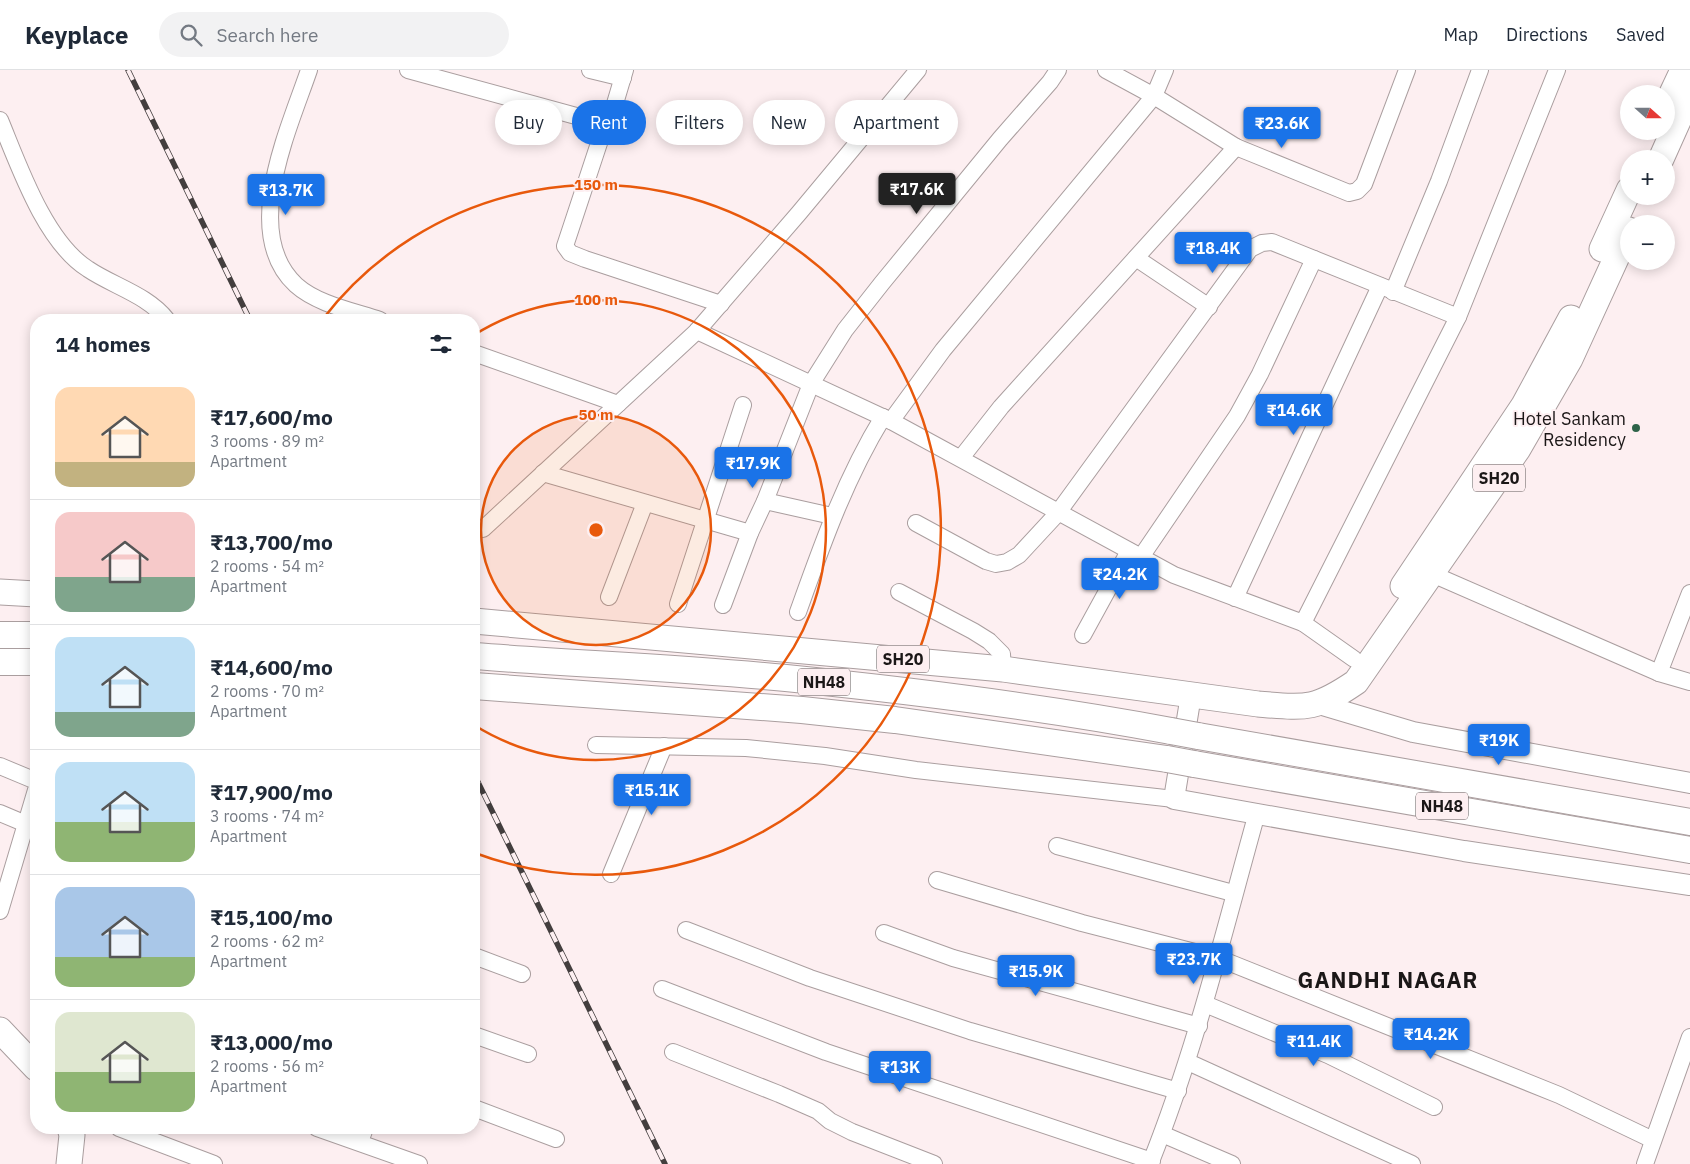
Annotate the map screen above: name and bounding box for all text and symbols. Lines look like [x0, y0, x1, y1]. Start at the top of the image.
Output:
search box [159, 12, 509, 57]
text: Keyplace [25, 19, 129, 51]
icon: search [177, 21, 205, 49]
text: Search here [217, 23, 318, 47]
text: Map [1443, 23, 1478, 46]
text: Directions [1506, 23, 1588, 46]
text: Saved [1616, 23, 1665, 46]
north arrow [1620, 85, 1675, 140]
map controls [1620, 85, 1675, 270]
chip: Buy [495, 100, 562, 145]
chip: Rent [572, 100, 646, 145]
chip: Filters [656, 100, 743, 145]
chip: New [753, 100, 825, 145]
chip: Apartment [835, 100, 958, 145]
pin: ₹23.6K [1241, 106, 1323, 149]
text: ₹23.6K [1255, 113, 1309, 133]
button: + [1620, 150, 1675, 205]
pin: ₹17.6K [876, 172, 958, 215]
pin: ₹13.7K [245, 174, 327, 216]
text: 150 m [574, 175, 618, 194]
text: ₹17.6K [890, 179, 944, 199]
text: ₹13.7K [259, 180, 313, 200]
button: − [1620, 215, 1675, 270]
pin: ₹18.4K [1172, 232, 1254, 274]
text: ₹18.4K [1186, 238, 1240, 258]
text: 100 m [574, 290, 618, 309]
text: 14 homes [55, 330, 151, 358]
icon: filters [427, 330, 455, 358]
pin: ₹14.6K [1253, 394, 1335, 436]
text: ₹14.6K [1267, 400, 1321, 420]
text: ₹17,600/mo [210, 403, 333, 431]
text: 50 m [579, 405, 613, 424]
icon: home [95, 407, 155, 467]
place label: Hotel Sankam Residency [1513, 407, 1626, 451]
marker: Hotel Sankam Residency [1630, 422, 1642, 434]
text: 3 rooms · 89 m² [210, 431, 324, 451]
pin: ₹17.9K [712, 446, 794, 489]
text: Apartment [210, 451, 287, 471]
text: ₹17.9K [726, 453, 780, 473]
road number: SH20 [1473, 464, 1525, 492]
centre of rings [587, 521, 605, 539]
text: ₹13,700/mo [210, 528, 333, 556]
icon: home [95, 532, 155, 592]
text: 2 rooms · 54 m² [210, 556, 324, 576]
pin: ₹24.2K [1079, 558, 1161, 600]
text: ₹24.2K [1093, 564, 1147, 584]
text: Apartment [210, 576, 287, 596]
road number: SH20 [877, 646, 929, 672]
text: ₹14,600/mo [210, 653, 333, 681]
icon: home [95, 657, 155, 717]
road number: NH48 [798, 668, 850, 696]
text: 2 rooms · 70 m² [210, 681, 324, 701]
text: Apartment [210, 701, 287, 721]
pin: ₹19K [1469, 724, 1529, 766]
text: ₹19K [1479, 730, 1519, 750]
pin: ₹15.1K [611, 774, 693, 816]
text: ₹17,900/mo [210, 778, 333, 806]
text: ₹15.1K [625, 780, 679, 800]
icon: home [95, 782, 155, 842]
road number: NH48 [1416, 792, 1468, 819]
text: 3 rooms · 74 m² [210, 806, 324, 826]
text: Apartment [210, 826, 287, 846]
text: ₹15,100/mo [210, 903, 333, 931]
icon: home [95, 907, 155, 967]
text: 2 rooms · 62 m² [210, 931, 324, 951]
pin: ₹23.7K [1153, 942, 1235, 985]
text: ₹23.7K [1167, 949, 1221, 969]
text: Apartment [210, 951, 287, 971]
pin: ₹15.9K [995, 954, 1077, 997]
text: ₹15.9K [1009, 961, 1063, 981]
district label: GANDHI NAGAR [1298, 965, 1478, 994]
pin: ₹14.2K [1390, 1018, 1472, 1060]
pin: ₹11.4K [1273, 1024, 1355, 1067]
text: ₹14.2K [1404, 1024, 1458, 1044]
text: ₹13,000/mo [210, 1028, 333, 1056]
text: ₹11.4K [1287, 1031, 1341, 1051]
icon: home [95, 1032, 155, 1092]
pin: ₹13K [870, 1050, 930, 1093]
text: 2 rooms · 56 m² [210, 1056, 324, 1076]
text: ₹13K [880, 1057, 920, 1077]
text: Apartment [210, 1076, 287, 1096]

